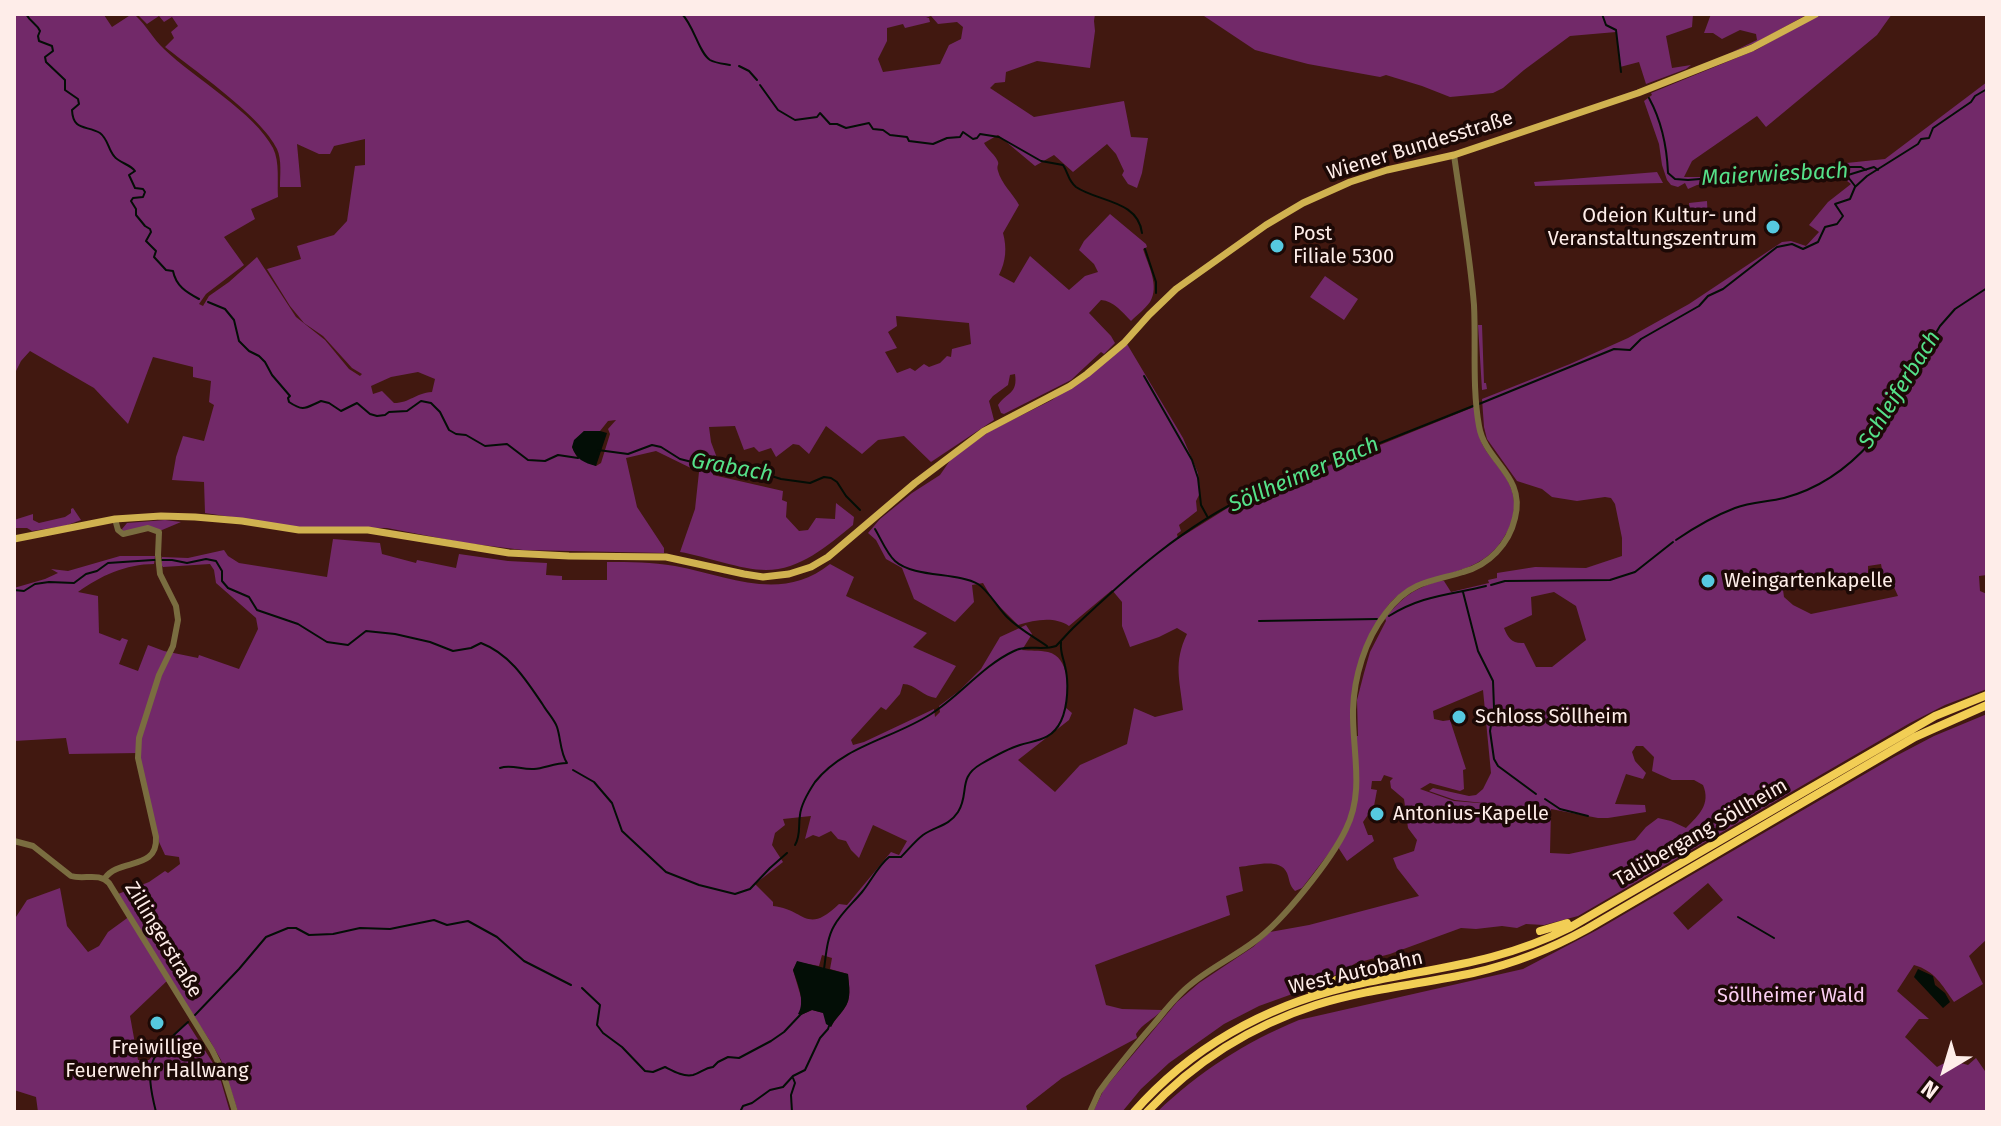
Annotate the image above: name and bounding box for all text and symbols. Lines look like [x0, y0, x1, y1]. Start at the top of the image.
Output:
street label: Wiener Bundesstraße [1324, 106, 1516, 186]
water label: Maierwiesbach [1701, 158, 1849, 192]
place label: Odeion Kultur- und Veranstaltungszentrum [1548, 204, 1757, 251]
marker: Odeion Kultur- und Veranstaltungszentrum [1764, 218, 1782, 236]
place label: Post Filiale 5300 [1293, 222, 1394, 269]
marker: Post Filiale 5300 [1268, 237, 1286, 255]
water label: Schleiferbach [1853, 326, 1947, 454]
water label: Söllheimer Bach [1225, 431, 1383, 519]
water label: Grabach [689, 448, 775, 488]
place label: Weingartenkapelle [1724, 569, 1893, 593]
marker: Weingartenkapelle [1699, 572, 1717, 590]
place label: Schloss Söllheim [1475, 705, 1628, 729]
marker: Schloss Söllheim [1450, 708, 1468, 726]
street label: Talübergang Söllheim [1610, 774, 1792, 892]
place label: Antonius-Kapelle [1393, 802, 1549, 826]
marker: Antonius-Kapelle [1368, 805, 1386, 823]
street label: Zillingerstraße [119, 878, 207, 1002]
street label: West Autobahn [1287, 946, 1425, 1000]
park label: Söllheimer Wald [1717, 984, 1865, 1008]
marker: Freiwillige Feuerwehr Hallwang [148, 1014, 166, 1032]
north arrow [1905, 1030, 1985, 1110]
place label: Freiwillige Feuerwehr Hallwang [65, 1036, 249, 1083]
text: N [1916, 1074, 1944, 1104]

